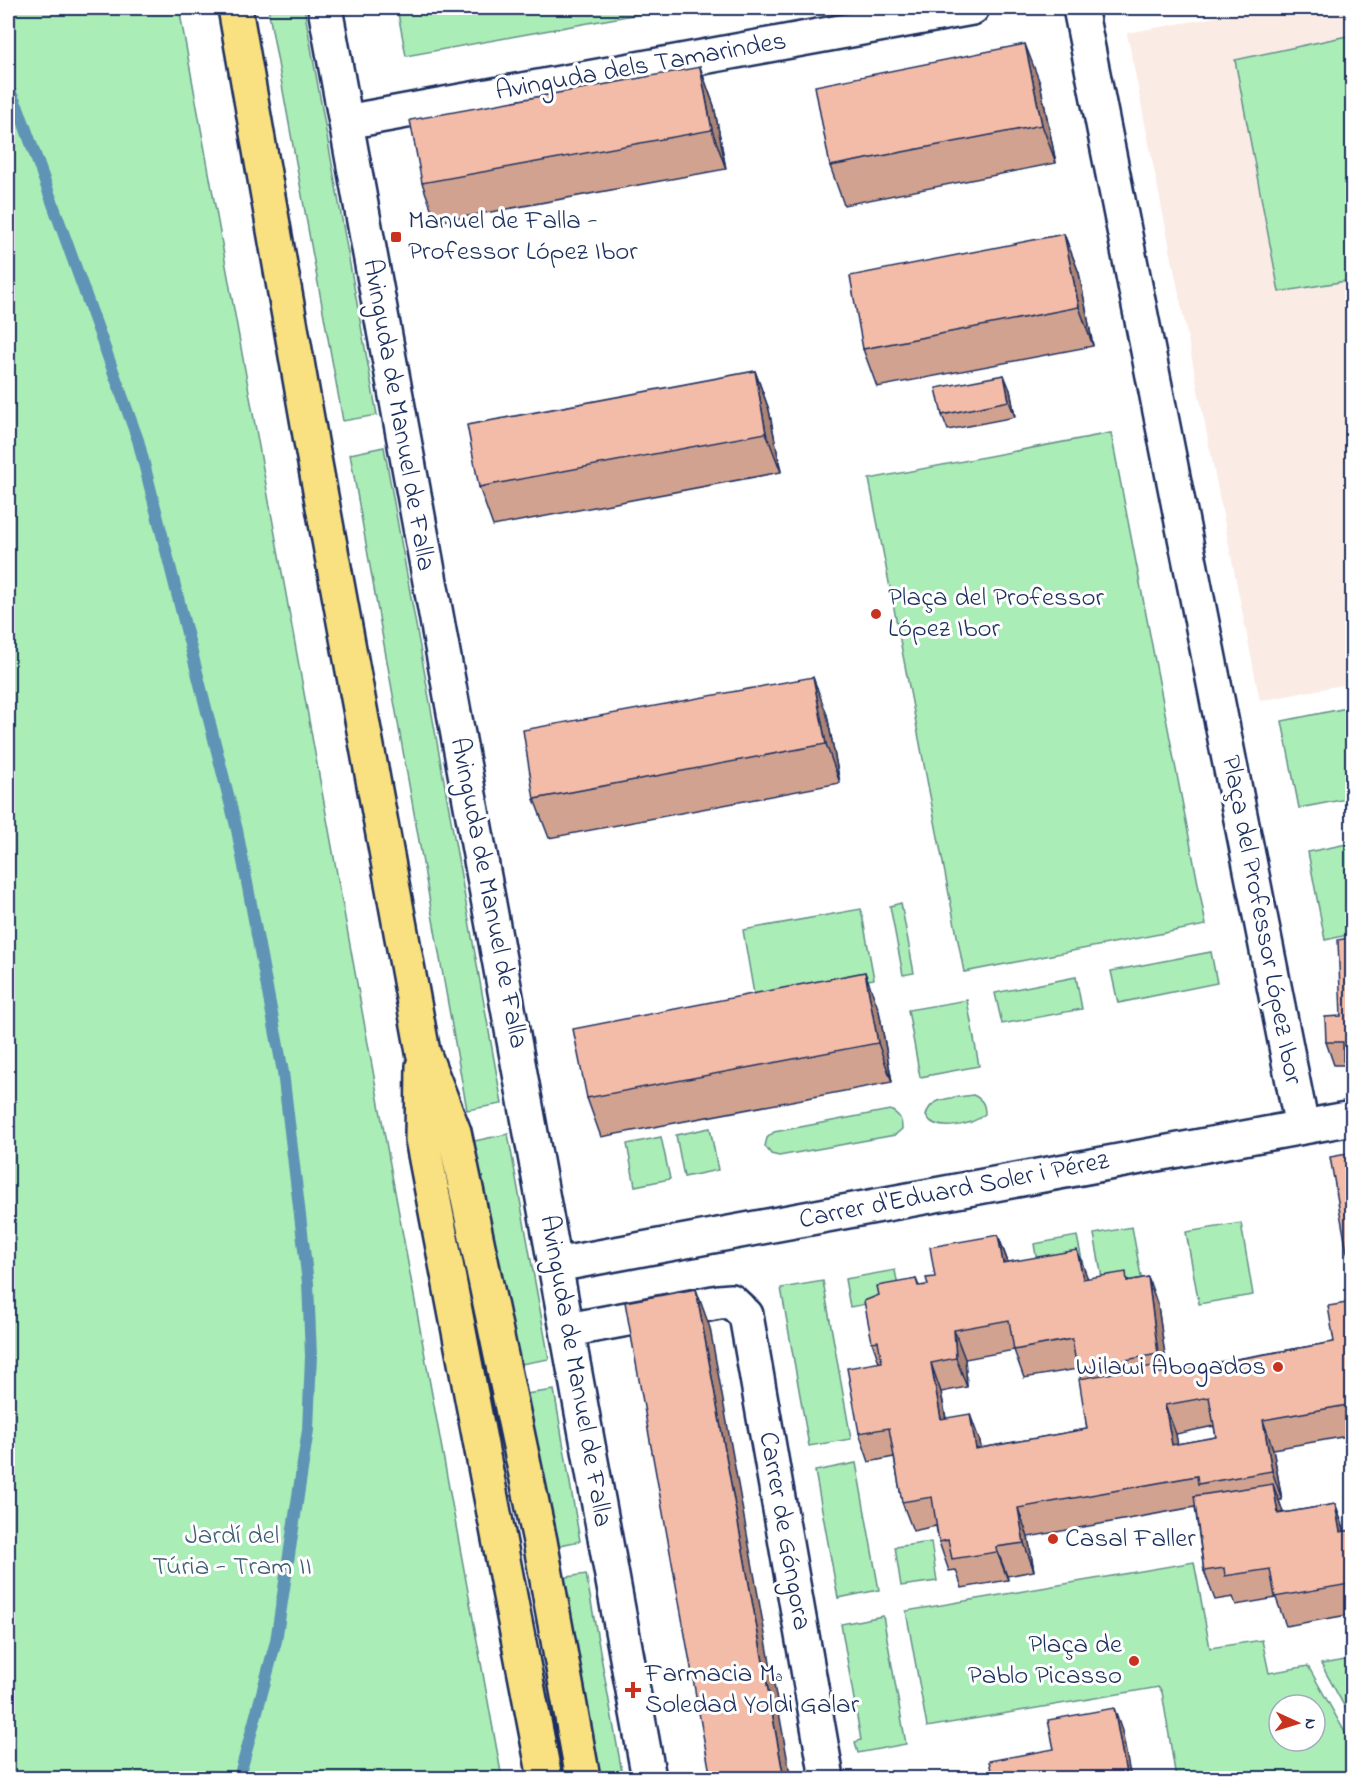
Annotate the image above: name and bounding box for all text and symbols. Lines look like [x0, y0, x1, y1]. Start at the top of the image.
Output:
street label: Avinguda dels Tamarindes [493, 22, 789, 112]
place label: Manuel de Falla - Professor López Ibor [408, 202, 638, 272]
marker: Manuel de Falla - Professor López Ibor [389, 230, 403, 244]
street label: Avinguda de Manuel de Falla [351, 256, 445, 574]
place label: Plaça del Professor López Ibor [888, 579, 1105, 649]
marker: Plaça del Professor López Ibor [869, 607, 883, 621]
street label: Avinguda de Manuel de Falla [439, 734, 537, 1052]
street label: Plaça del Professor López Ibor [1210, 752, 1312, 1089]
street label: Carrer d'Eduard Soler i Pérez [796, 1142, 1113, 1240]
street label: Avinguda de Manuel de Falla [528, 1212, 622, 1530]
place label: Wilawi Abogados [1076, 1348, 1266, 1387]
marker: Wilawi Abogados [1271, 1360, 1285, 1374]
street label: Carrer de Góngora [747, 1429, 821, 1633]
park label: Jardí del Túria - Tram II [152, 1517, 312, 1587]
place label: Casal Faller [1065, 1520, 1196, 1559]
marker: Casal Faller [1046, 1532, 1060, 1546]
place label: Plaça de Pablo Picasso [968, 1626, 1123, 1696]
marker: Plaça de Pablo Picasso [1127, 1654, 1141, 1668]
place label: Farmacia Mª Soledad Yoldi Galar [644, 1655, 860, 1725]
marker: Farmacia Mª Soledad Yoldi Galar [626, 1683, 640, 1697]
north arrow [1267, 1693, 1327, 1753]
text: N [1298, 1718, 1322, 1730]

